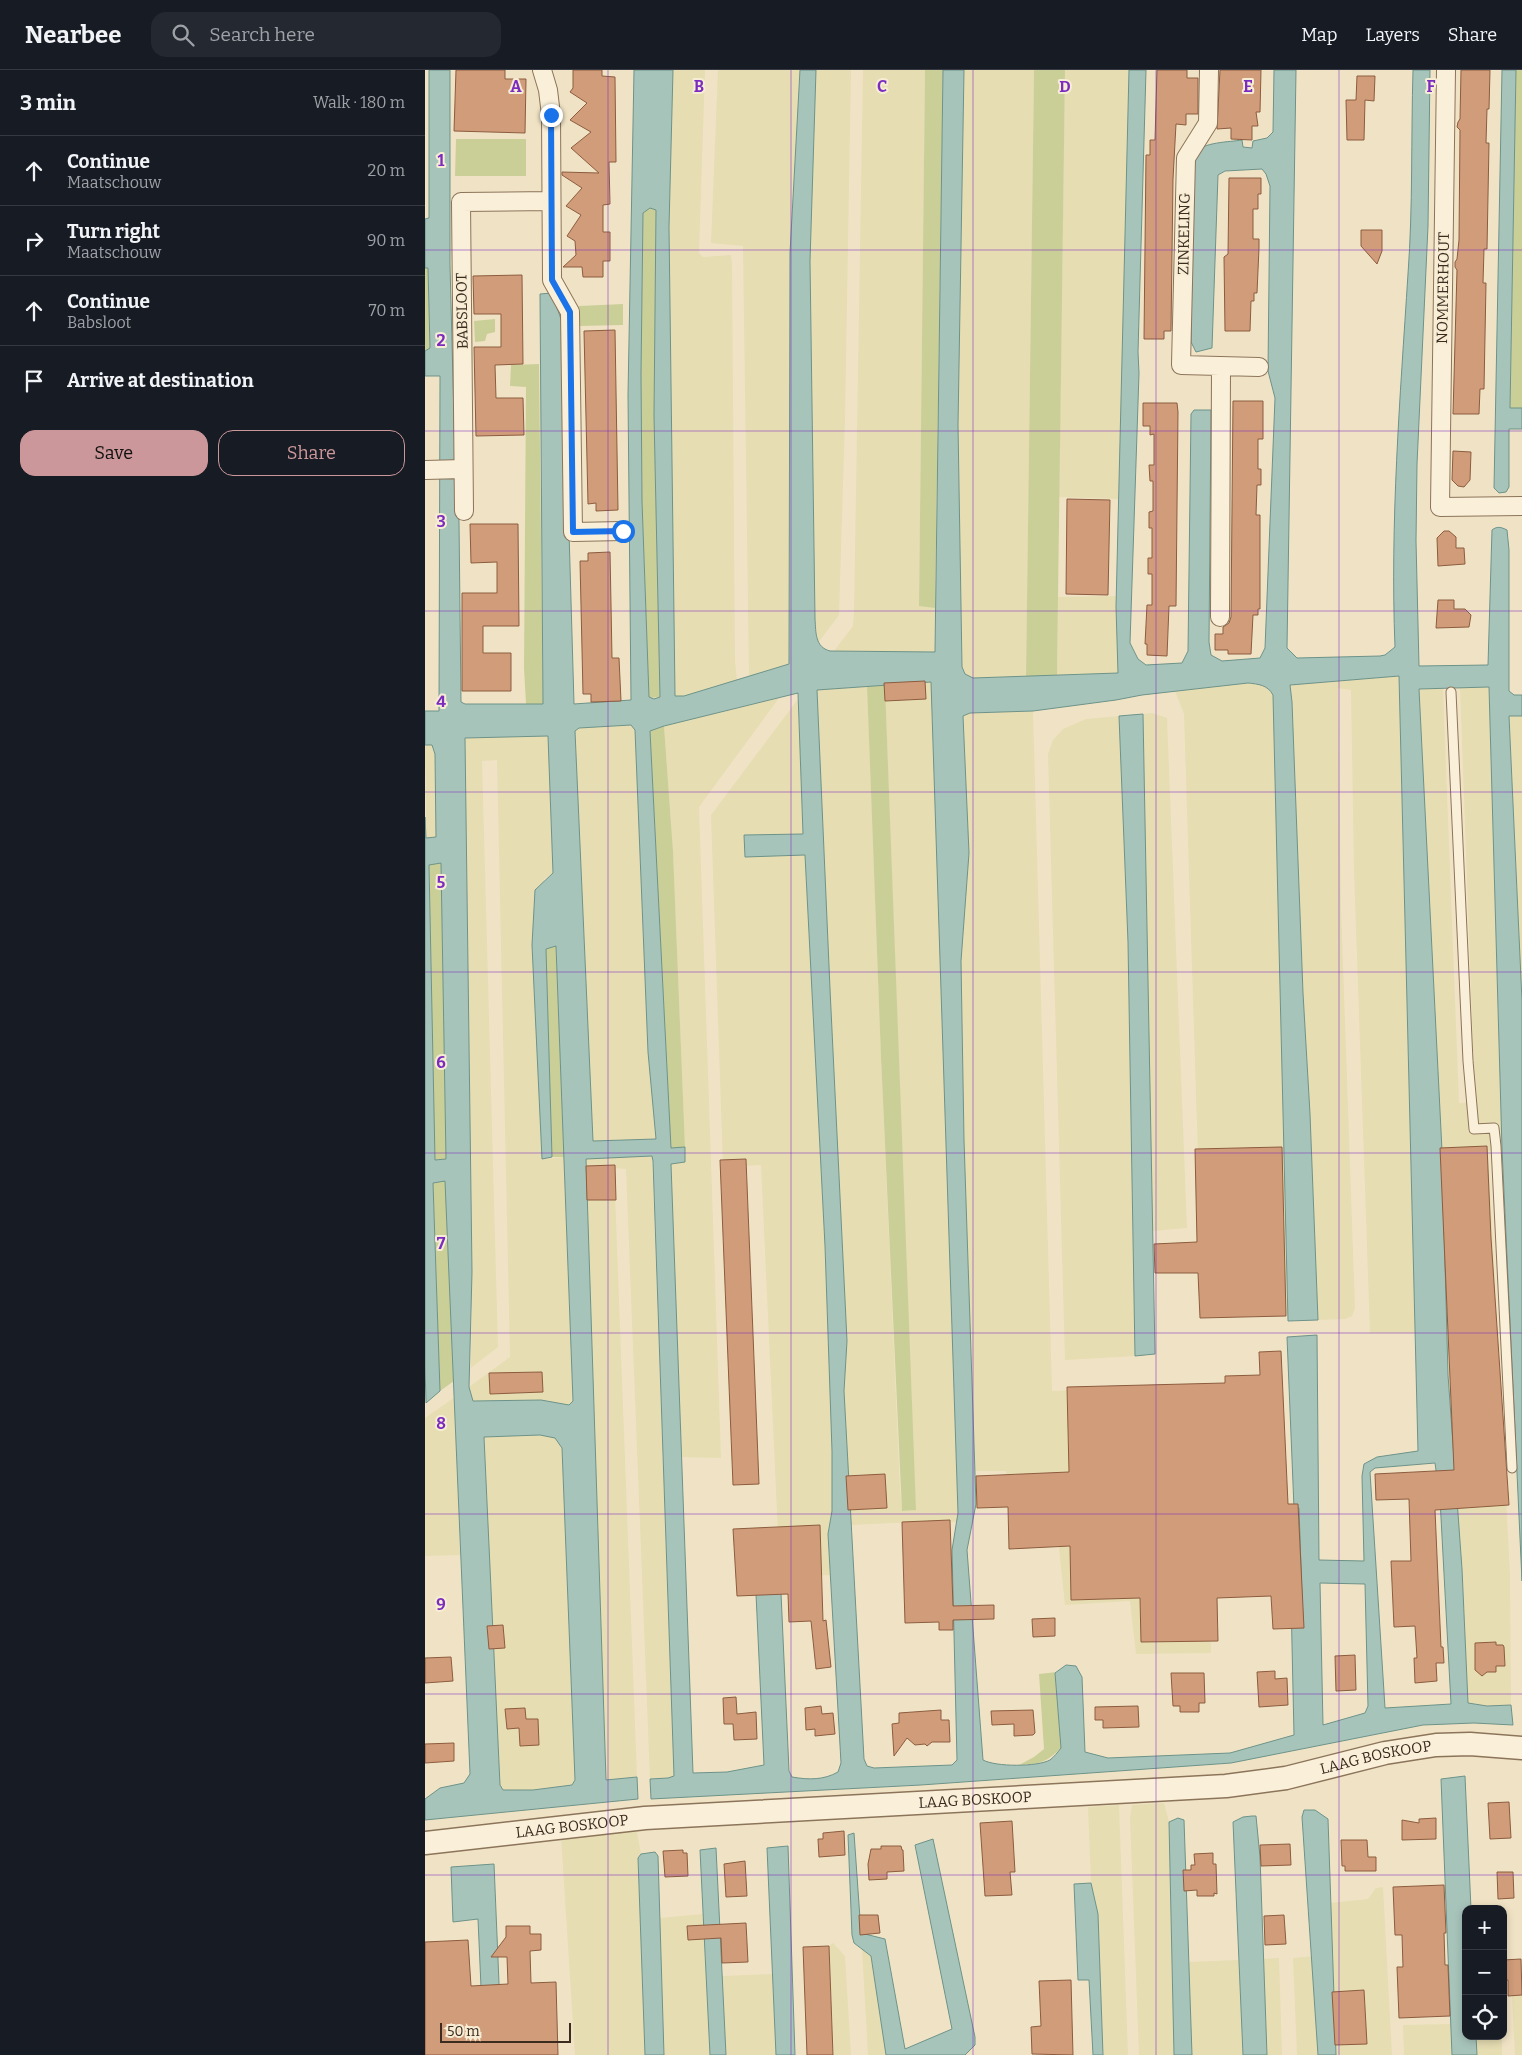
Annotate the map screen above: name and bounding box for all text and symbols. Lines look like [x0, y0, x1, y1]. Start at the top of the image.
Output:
search box [151, 12, 501, 57]
text: Nearbee [25, 21, 121, 49]
icon: search [169, 21, 197, 49]
text: Search here [209, 23, 315, 46]
text: Map [1301, 24, 1337, 46]
text: Layers [1365, 24, 1420, 46]
text: Share [1448, 24, 1497, 46]
text: A [510, 77, 522, 96]
text: B [694, 77, 704, 96]
text: C [877, 77, 887, 96]
text: D [1059, 77, 1071, 96]
text: E [1243, 77, 1253, 96]
text: F [1427, 77, 1436, 96]
text: 3 min [20, 90, 76, 116]
text: Walk · 180 m [313, 93, 405, 112]
route end [540, 104, 563, 127]
text: Continue [67, 150, 150, 173]
text: 1 [438, 151, 445, 170]
icon: ahead [20, 157, 48, 185]
text: 20 m [368, 161, 405, 180]
text: Maatschouw [67, 173, 161, 192]
street label: ZINKELING [1174, 193, 1194, 275]
text: Turn right [67, 220, 160, 243]
icon: right [20, 227, 48, 255]
text: 90 m [367, 231, 405, 250]
street label: NOMMERHOUT [1433, 232, 1453, 344]
text: Maatschouw [67, 243, 161, 262]
street label: BABSLOOT [452, 273, 472, 349]
text: Continue [67, 290, 150, 313]
icon: ahead [20, 297, 48, 325]
text: 70 m [369, 301, 405, 320]
text: Babsloot [67, 313, 131, 332]
text: 2 [436, 331, 446, 350]
icon: arrive [20, 367, 48, 395]
text: Arrive at destination [67, 369, 254, 392]
button: Save [20, 430, 208, 476]
button: Share [218, 430, 405, 476]
text: 3 [436, 512, 446, 531]
route start [612, 520, 635, 543]
text: 4 [436, 692, 446, 711]
text: 5 [437, 873, 446, 892]
text: 6 [436, 1053, 446, 1072]
text: 7 [437, 1234, 446, 1253]
text: 8 [436, 1414, 446, 1433]
text: 9 [436, 1595, 446, 1614]
street label: LAAG BOSKOOP [1318, 1737, 1433, 1778]
street label: LAAG BOSKOOP [918, 1788, 1032, 1812]
street label: LAAG BOSKOOP [515, 1811, 629, 1842]
map controls [1462, 1905, 1507, 2040]
button: + [1462, 1905, 1507, 1950]
button: − [1462, 1950, 1507, 1995]
button: locate [1462, 1995, 1507, 2040]
scale bar [440, 2020, 571, 2043]
text: 50 m [447, 2023, 480, 2040]

